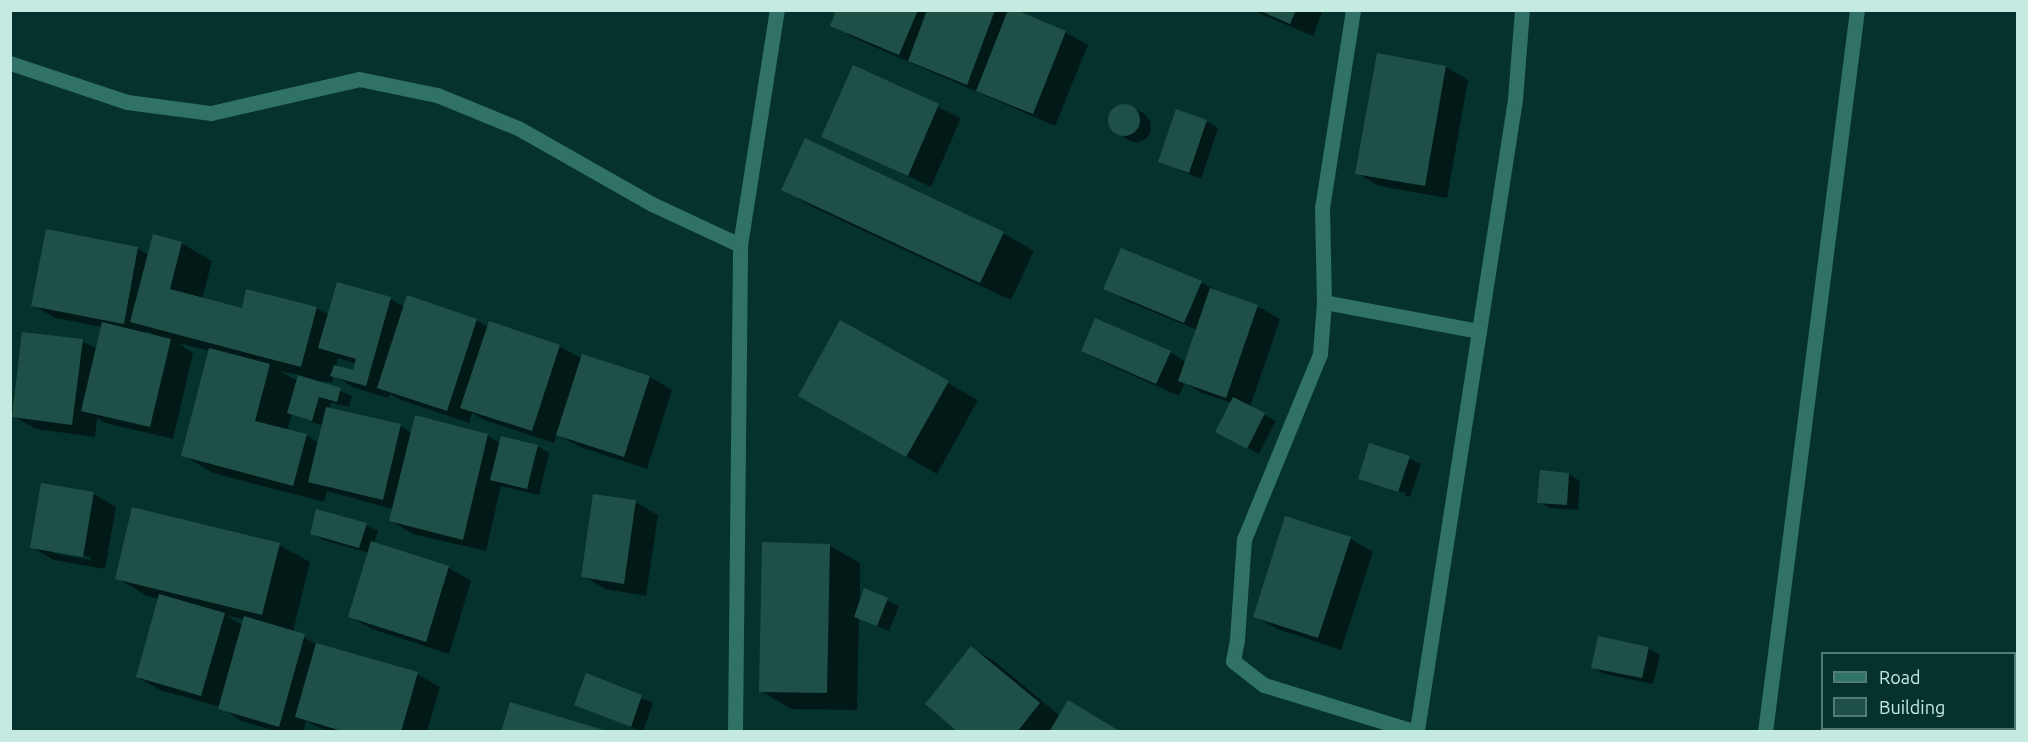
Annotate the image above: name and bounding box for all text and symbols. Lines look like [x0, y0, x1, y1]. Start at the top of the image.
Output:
legend [1821, 652, 2016, 730]
text: Road [1879, 667, 1921, 687]
text: Building [1879, 697, 1945, 717]

